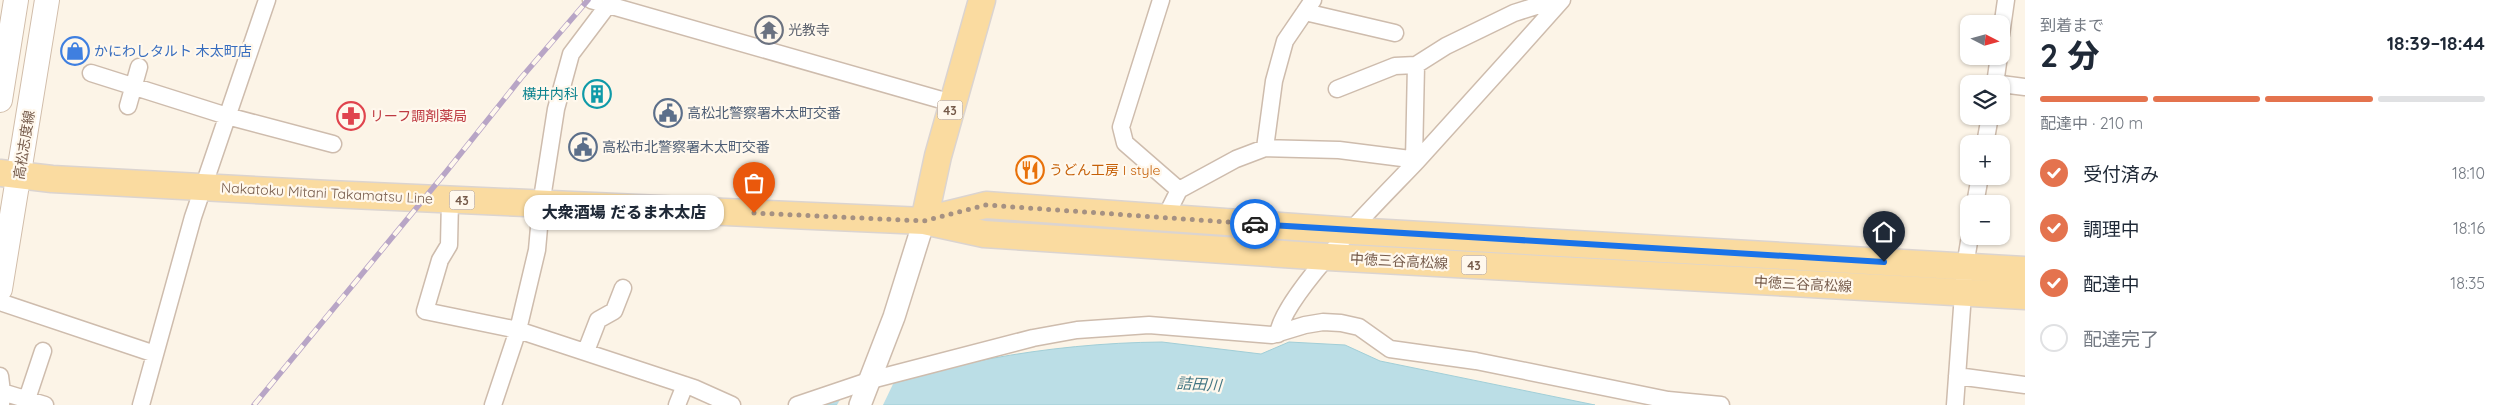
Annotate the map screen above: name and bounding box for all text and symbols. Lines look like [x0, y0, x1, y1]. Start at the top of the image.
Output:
temple icon: 光教寺 [754, 15, 784, 45]
north arrow [1960, 15, 2010, 65]
map controls [1960, 15, 2010, 245]
text: 到着まで [2040, 15, 2104, 35]
place label: 光教寺 [788, 21, 830, 39]
text: 18:39–18:44 [2387, 31, 2485, 55]
text: 2 分 [2040, 35, 2099, 75]
shop icon: かにわしタルト 木太町店 [60, 36, 90, 66]
place label: かにわしタルト 木太町店 [94, 42, 252, 60]
button: layers [1960, 75, 2010, 125]
building icon: 横井内科 [582, 79, 612, 109]
place label: 横井内科 [522, 85, 578, 103]
public building icon: 高松北警察署木太町交番 [653, 98, 683, 128]
road number: 43 [938, 100, 962, 120]
pharmacy icon: リーフ調剤薬局 [336, 101, 366, 131]
place label: 高松北警察署木太町交番 [687, 104, 841, 122]
place label: リーフ調剤薬局 [370, 107, 467, 125]
street label: 高松志度線 [10, 109, 38, 181]
text: 配達中 · 210 m [2040, 113, 2143, 133]
public building icon: 高松市北警察署木太町交番 [568, 132, 598, 162]
button: + [1960, 135, 2010, 185]
place label: 高松市北警察署木太町交番 [602, 138, 770, 156]
restaurant icon: うどん工房 I style [1015, 155, 1045, 185]
icon: check [2040, 159, 2068, 187]
place label: うどん工房 I style [1049, 161, 1160, 179]
pin [733, 162, 775, 213]
text: 受付済み [2083, 162, 2159, 186]
text: 18:10 [2452, 163, 2485, 183]
icon: bag [740, 169, 768, 197]
street label: Nakatoku Mitani Takamatsu Line [221, 178, 434, 208]
road number: 43 [450, 190, 474, 210]
button: − [1960, 195, 2010, 245]
callout: 大衆酒場 だるま木太店 [524, 196, 724, 230]
courier [1230, 199, 1280, 249]
text: 大衆酒場 だるま木太店 [542, 202, 706, 222]
icon: car [1241, 210, 1269, 238]
pin [1863, 211, 1905, 262]
icon: check [2040, 214, 2068, 242]
text: 調理中 [2083, 217, 2140, 241]
icon: home [1870, 218, 1898, 246]
text: 18:16 [2453, 218, 2485, 238]
street label: 中徳三谷高松線 [1350, 249, 1448, 273]
road number: 43 [1462, 256, 1486, 274]
icon: check [2040, 269, 2068, 297]
street label: 中徳三谷高松線 [1754, 272, 1852, 296]
text: 配達中 [2083, 272, 2140, 296]
text: 18:35 [2450, 273, 2485, 293]
text: 配達完了 [2083, 327, 2159, 351]
water label: 詰田川 [1176, 373, 1224, 395]

